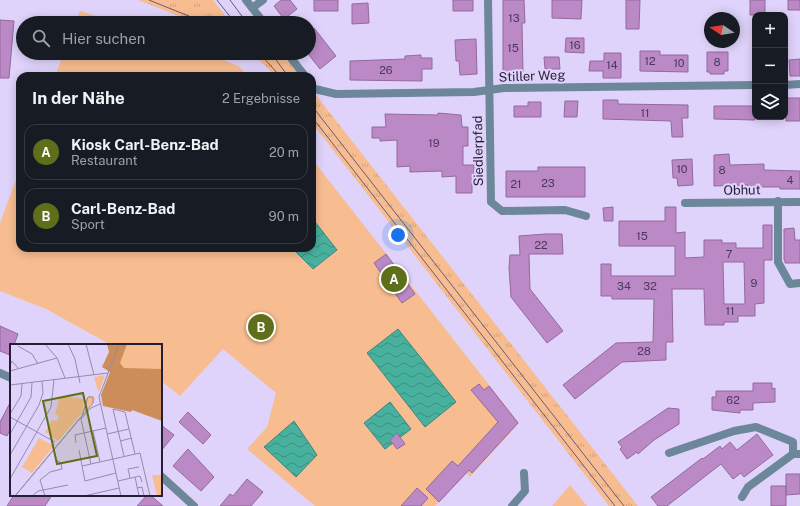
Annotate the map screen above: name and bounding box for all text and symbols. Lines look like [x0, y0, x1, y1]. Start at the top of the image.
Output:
house number: 13 [508, 12, 520, 24]
north arrow [704, 12, 740, 48]
map controls [752, 12, 788, 120]
button: + [752, 12, 788, 48]
search box [16, 16, 316, 60]
icon: search [30, 27, 52, 49]
text: Hier suchen [62, 30, 145, 47]
house number: 16 [569, 39, 581, 51]
house number: 15 [507, 42, 519, 54]
button: − [752, 48, 788, 84]
house number: 12 [644, 55, 656, 67]
house number: 8 [713, 56, 721, 68]
house number: 10 [673, 57, 685, 69]
house number: 14 [606, 59, 618, 71]
house number: 26 [379, 64, 393, 76]
street label: Stiller Weg [498, 67, 566, 85]
button: layers [752, 84, 788, 120]
text: In der Nähe [32, 88, 125, 108]
text: 2 Ergebnisse [222, 91, 300, 106]
house number: 11 [641, 107, 649, 119]
street label: Siedlerpfad [470, 115, 486, 187]
text: Kiosk Carl-Benz-Bad [71, 136, 219, 153]
house number: 19 [428, 137, 440, 149]
text: A [41, 145, 51, 160]
text: 20 m [269, 145, 299, 160]
text: Restaurant [71, 153, 137, 168]
house number: 10 [676, 163, 688, 175]
house number: 8 [718, 164, 726, 176]
house number: 4 [787, 174, 794, 186]
house number: 23 [541, 177, 555, 189]
house number: 21 [510, 178, 522, 190]
street label: Obhut [723, 182, 761, 198]
text: Carl-Benz-Bad [71, 200, 175, 217]
text: B [42, 209, 50, 224]
text: 90 m [269, 209, 299, 224]
text: Sport [71, 217, 105, 232]
your location [388, 225, 408, 245]
house number: 15 [636, 230, 648, 242]
house number: 22 [534, 239, 548, 251]
house number: 7 [726, 248, 733, 260]
pin: A [381, 264, 407, 294]
house number: 9 [751, 277, 758, 289]
house number: 34 [617, 280, 631, 292]
house number: 32 [643, 280, 657, 292]
house number: 11 [726, 305, 734, 317]
pin: B [248, 312, 274, 342]
inset map [10, 344, 162, 496]
house number: 28 [637, 345, 651, 357]
house number: 62 [726, 394, 740, 406]

